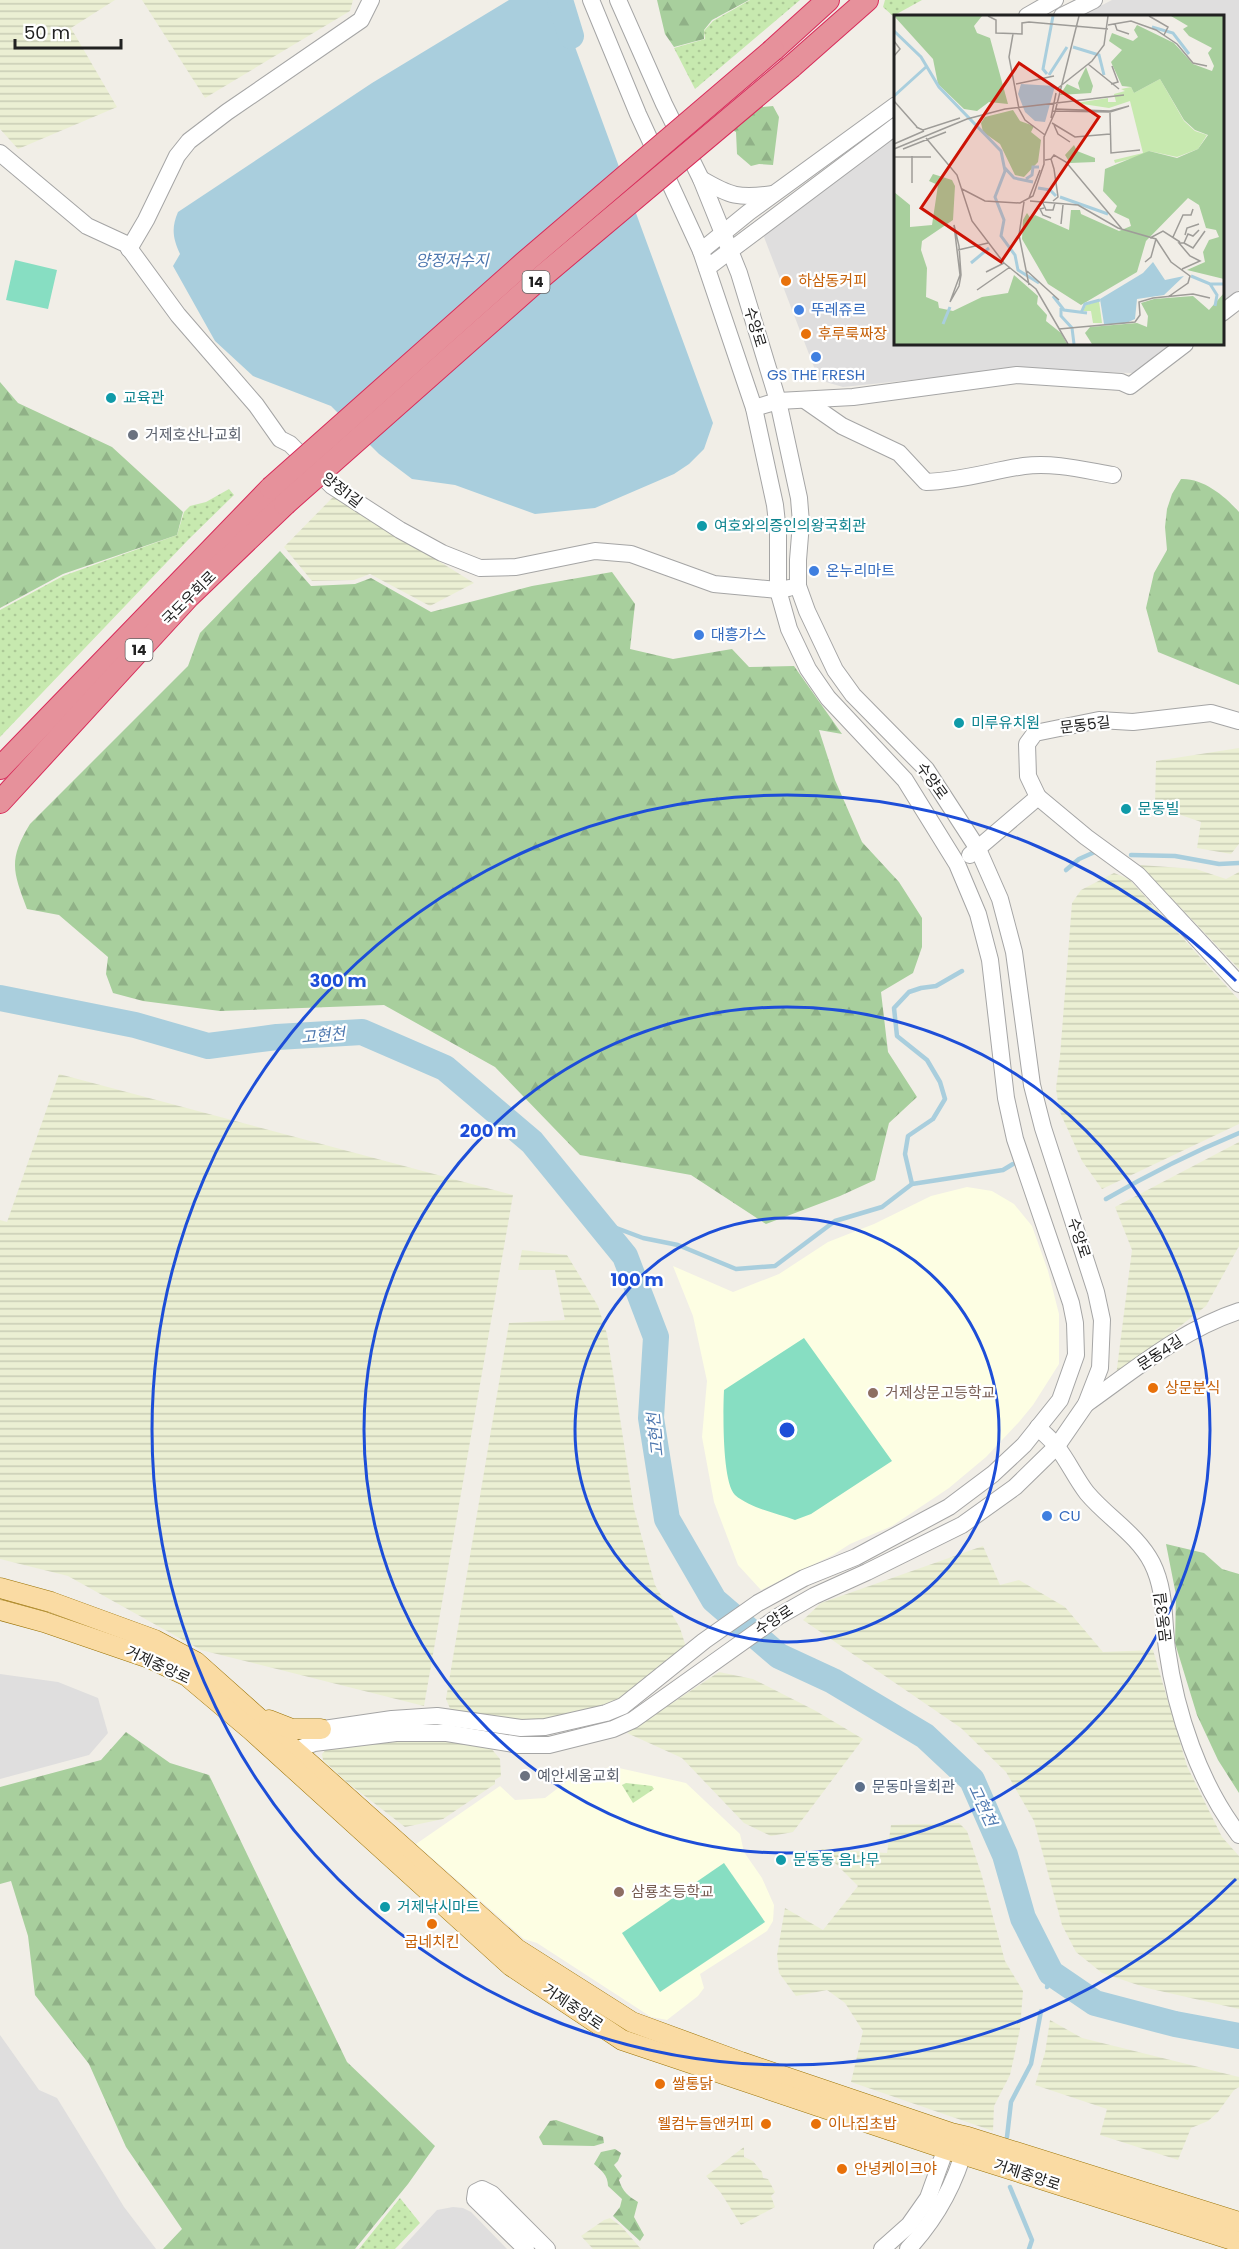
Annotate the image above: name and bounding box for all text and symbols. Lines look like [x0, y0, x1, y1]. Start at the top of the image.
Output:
scale bar [15, 12, 122, 50]
inset map [894, 15, 1224, 345]
text: 50 m [24, 20, 70, 45]
water label: 양정저수지 [415, 249, 490, 272]
place label: 하삼동커피 [798, 270, 867, 291]
road number: 14 [522, 271, 550, 293]
marker: 하삼동커피 [779, 274, 793, 288]
place label: 뚜레쥬르 [811, 299, 866, 320]
marker: 뚜레쥬르 [792, 303, 806, 317]
street label: 수양로 [739, 304, 772, 350]
place label: 후루룩짜장 [818, 323, 887, 344]
marker: 후루룩짜장 [799, 327, 813, 341]
marker: GS THE FRESH [809, 350, 823, 364]
place label: GS THE FRESH [767, 364, 865, 385]
place label: 교육관 [123, 387, 165, 408]
marker: 교육관 [104, 391, 118, 405]
place label: 거제호산나교회 [145, 424, 242, 445]
marker: 거제호산나교회 [126, 428, 140, 442]
street label: 양정1길 [318, 467, 367, 512]
place label: 여호와의증인의왕국회관 [714, 515, 866, 536]
marker: 여호와의증인의왕국회관 [695, 519, 709, 533]
place label: 온누리마트 [826, 560, 895, 581]
marker: 온누리마트 [807, 564, 821, 578]
street label: 국도우회로 [157, 566, 220, 629]
place label: 대흥가스 [711, 624, 766, 645]
marker: 대흥가스 [692, 628, 706, 642]
road number: 14 [126, 639, 152, 661]
street label: 문동5길 [1058, 711, 1111, 738]
place label: 미루유치원 [971, 712, 1040, 733]
marker: 미루유치원 [952, 716, 966, 730]
street label: 수양로 [912, 758, 953, 804]
place label: 문동빌 [1138, 798, 1179, 819]
marker: 문동빌 [1119, 802, 1133, 816]
text: 300 m [309, 968, 367, 993]
water label: 고현천 [300, 1022, 348, 1049]
text: 200 m [460, 1118, 516, 1143]
street label: 수양로 [1063, 1215, 1096, 1261]
text: 100 m [610, 1267, 664, 1292]
street label: 문동4길 [1133, 1330, 1187, 1375]
place label: 상문분식 [1165, 1377, 1220, 1398]
marker: 상문분식 [1146, 1381, 1160, 1395]
place label: 거제상문고등학교 [885, 1382, 995, 1403]
marker: 거제상문고등학교 [866, 1386, 880, 1400]
water label: 고현천 [642, 1410, 669, 1458]
centre of rings [777, 1420, 797, 1440]
place label: CU [1059, 1505, 1081, 1526]
marker: CU [1040, 1509, 1054, 1523]
street label: 문동3길 [1149, 1591, 1176, 1643]
street label: 수양로 [751, 1599, 797, 1640]
street label: 거제중앙로 [122, 1640, 194, 1689]
place label: 예안세움교회 [537, 1765, 620, 1786]
marker: 예안세움교회 [518, 1769, 532, 1783]
place label: 문동마을회관 [872, 1776, 955, 1797]
marker: 문동마을회관 [853, 1780, 867, 1794]
water label: 고현천 [963, 1780, 1003, 1832]
place label: 문동동 음나무 [793, 1849, 880, 1870]
marker: 문동동 음나무 [774, 1853, 788, 1867]
place label: 삼룡초등학교 [631, 1881, 714, 1902]
marker: 삼룡초등학교 [612, 1885, 626, 1899]
place label: 거제낚시마트 [397, 1896, 480, 1917]
marker: 거제낚시마트 [378, 1900, 392, 1914]
marker: 굽네치킨 [425, 1917, 439, 1931]
place label: 굽네치킨 [404, 1931, 460, 1952]
street label: 거제중앙로 [539, 1979, 608, 2035]
place label: 쌀통닭 [672, 2073, 714, 2094]
marker: 쌀통닭 [653, 2077, 667, 2091]
place label: 웰컴누들앤커피 [657, 2113, 754, 2134]
place label: 이나집초밥 [828, 2113, 897, 2134]
marker: 웰컴누들앤커피 [759, 2117, 773, 2131]
marker: 이나집초밥 [809, 2117, 823, 2131]
street label: 거제중앙로 [991, 2154, 1063, 2195]
place label: 안녕케이크야 [854, 2158, 937, 2179]
marker: 안녕케이크야 [835, 2162, 849, 2176]

